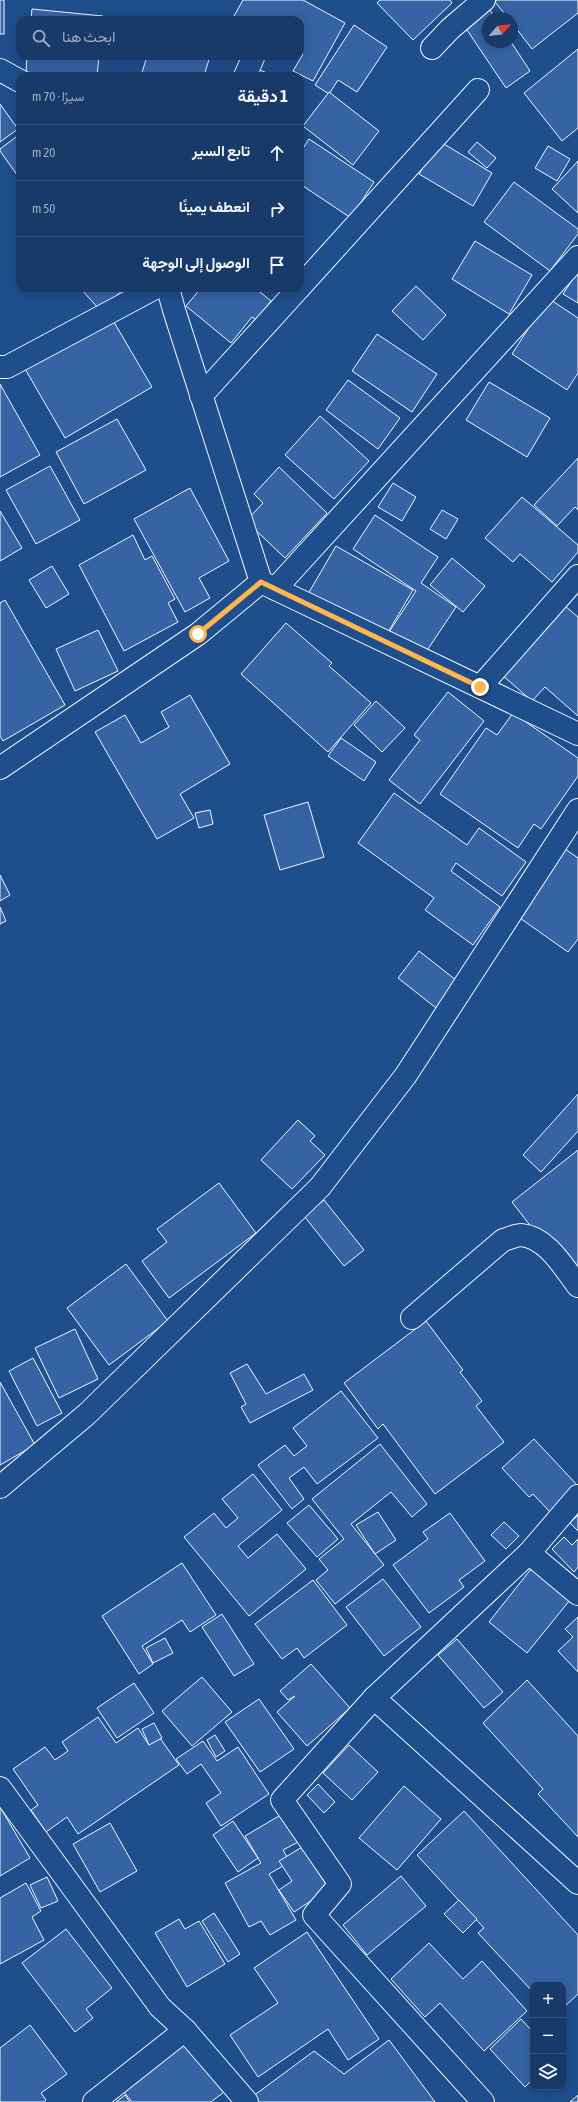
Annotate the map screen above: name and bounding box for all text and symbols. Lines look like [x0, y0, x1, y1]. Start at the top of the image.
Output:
north arrow [482, 12, 518, 48]
search box [16, 16, 304, 60]
icon: search [30, 27, 52, 49]
text: ابحث هنا [62, 28, 116, 45]
text: 1 دقيقة [238, 86, 288, 106]
text: سيرًا · 70 m [32, 89, 84, 104]
text: تابع السير [192, 142, 250, 159]
icon: ahead [266, 142, 288, 164]
text: 20 m [32, 145, 55, 160]
text: انعطف يمينًا [179, 198, 250, 215]
icon: right [266, 198, 288, 220]
text: 50 m [32, 201, 55, 216]
text: الوصول إلى الوجهة [142, 254, 250, 271]
icon: arrive [266, 254, 288, 276]
route start [189, 625, 207, 643]
route end [471, 678, 489, 696]
map controls [530, 1982, 566, 2090]
button: + [530, 1982, 566, 2018]
button: − [530, 2018, 566, 2054]
button: layers [530, 2054, 566, 2090]

